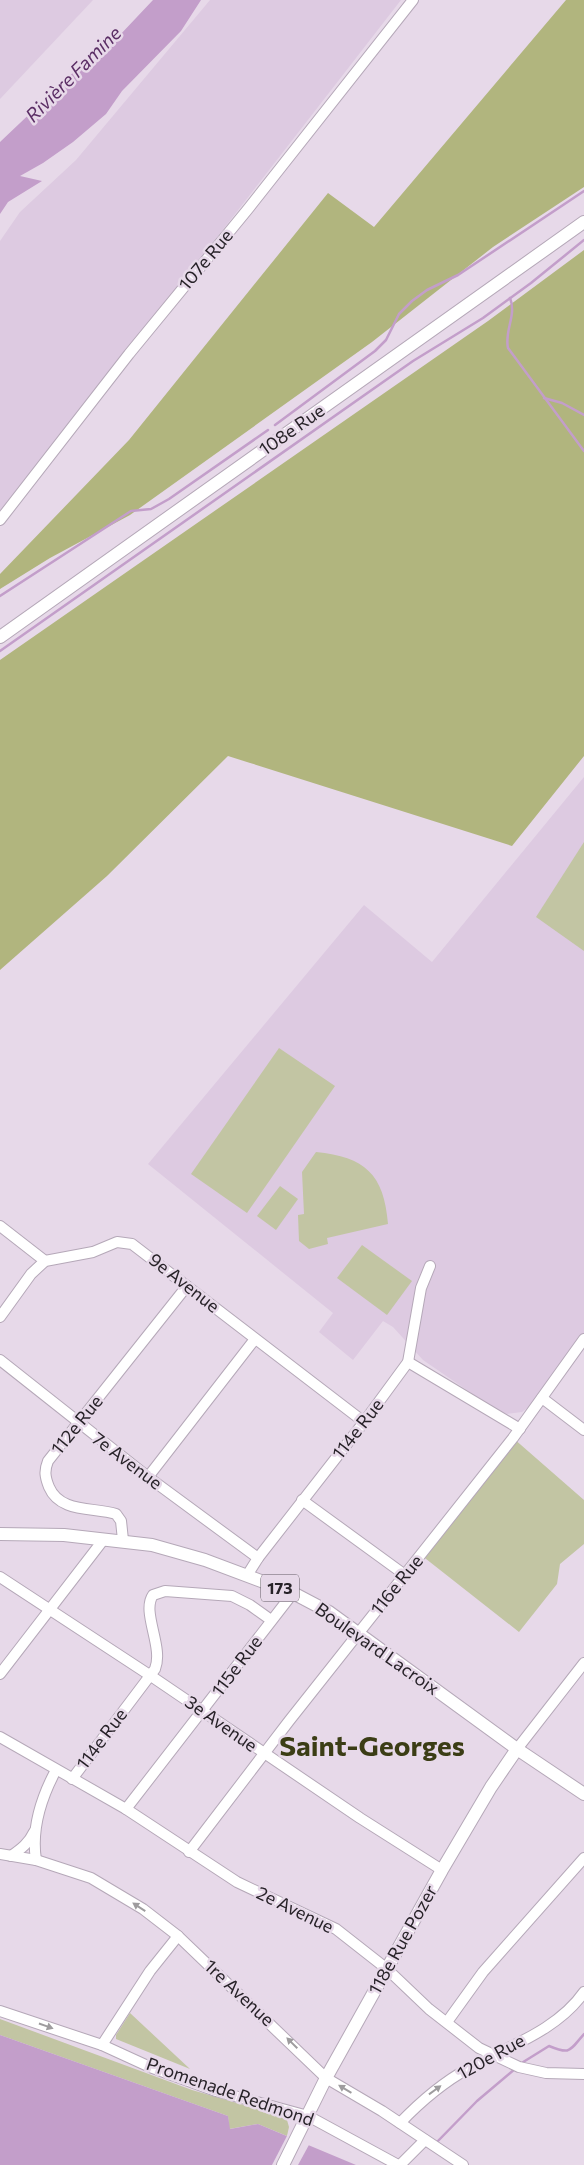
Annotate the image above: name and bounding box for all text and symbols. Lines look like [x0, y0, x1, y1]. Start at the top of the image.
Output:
water label: Rivière Famine [20, 21, 125, 126]
street label: 107e Rue [173, 224, 237, 294]
street label: 108e Rue [254, 399, 328, 460]
street label: 9e Avenue [145, 1248, 224, 1317]
street label: 112e Rue [46, 1390, 107, 1458]
street label: 114e Rue [327, 1394, 388, 1463]
street label: 7e Avenue [88, 1427, 167, 1494]
street label: 116e Rue [365, 1550, 427, 1619]
road number: 173 [261, 1575, 299, 1602]
street label: Boulevard Lacroix [311, 1597, 444, 1699]
street label: 115e Rue [206, 1631, 266, 1700]
street label: 3e Avenue [181, 1690, 262, 1756]
street label: 114e Rue [71, 1704, 131, 1773]
district label: Saint-Georges [279, 1728, 465, 1762]
street label: 2e Avenue [253, 1881, 338, 1937]
street label: 118e Rue Pozer [363, 1881, 441, 1998]
one-way arrow [132, 1902, 145, 1911]
street label: 1re Avenue [200, 1954, 279, 2030]
one-way arrow [39, 2023, 54, 2031]
street label: 120e Rue [453, 2029, 528, 2084]
one-way arrow [286, 2037, 298, 2049]
street label: Promenade Redmond [144, 2052, 317, 2130]
one-way arrow [428, 2084, 441, 2095]
one-way arrow [338, 2085, 351, 2094]

